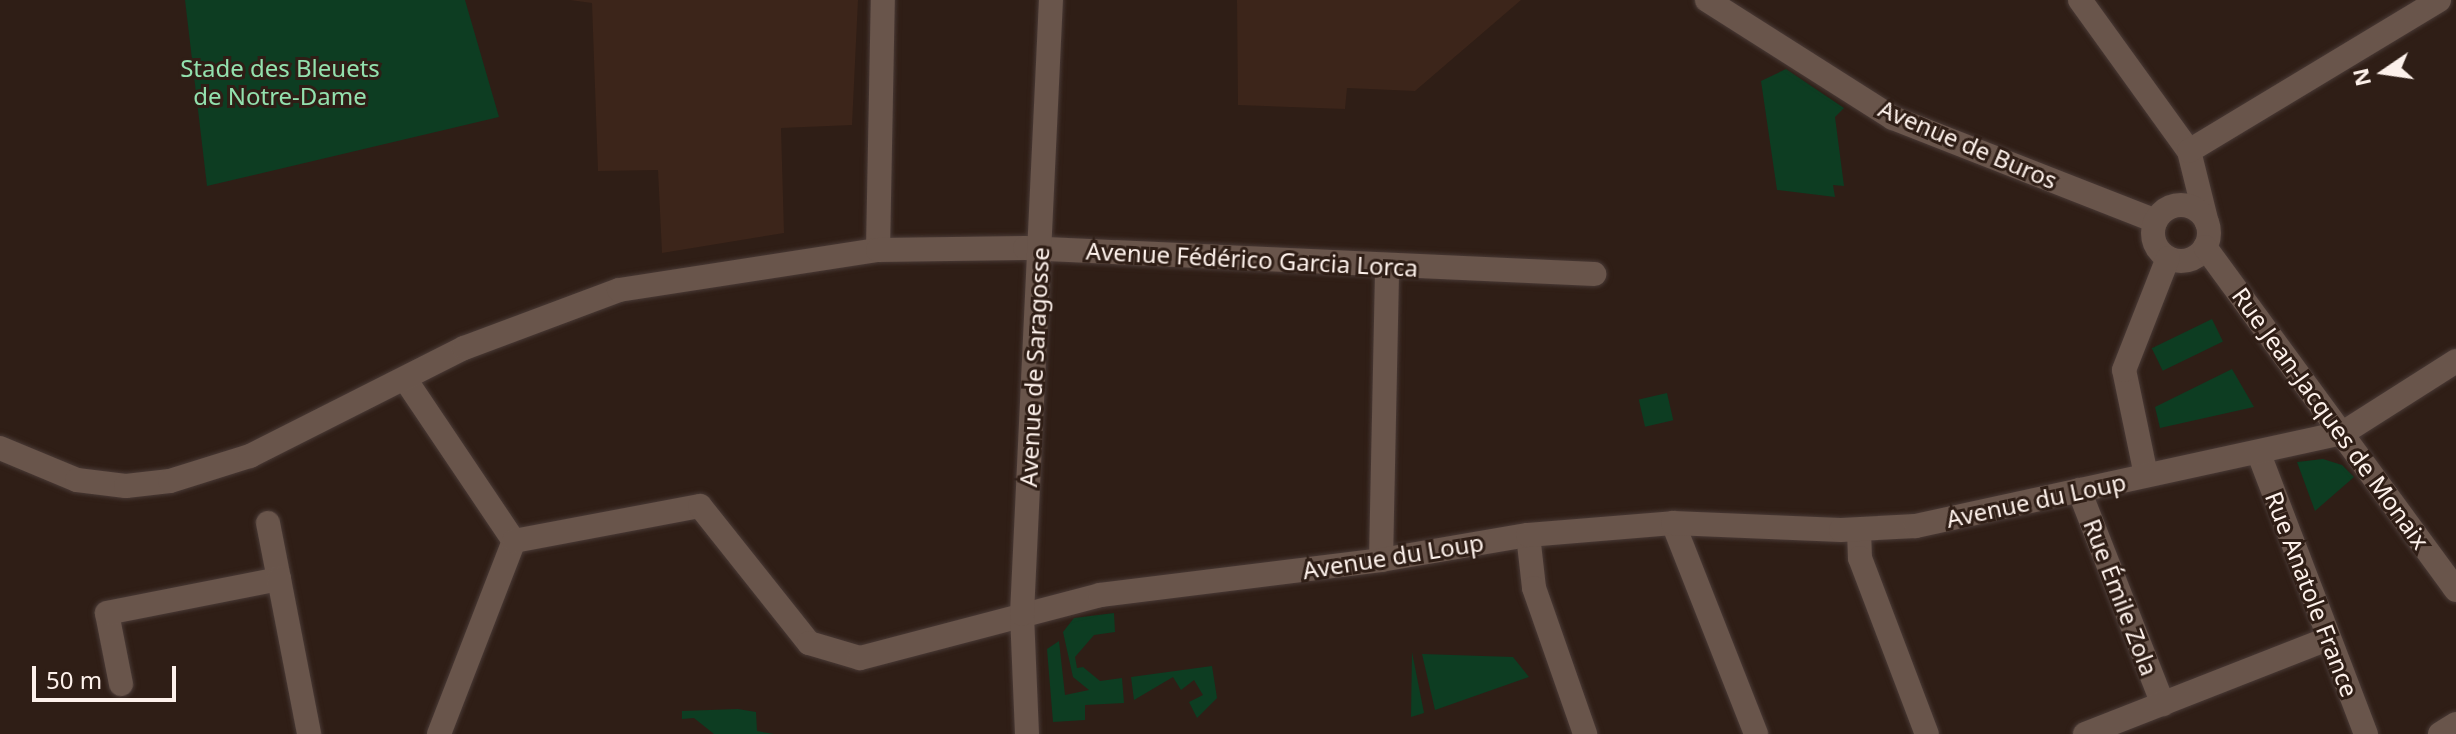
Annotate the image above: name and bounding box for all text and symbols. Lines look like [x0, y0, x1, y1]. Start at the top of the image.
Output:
north arrow [2344, 32, 2424, 112]
park label: Stade des Bleuets de Notre-Dame [180, 54, 380, 110]
text: N [2344, 65, 2377, 89]
street label: Avenue de Buros [1875, 93, 2061, 195]
street label: Avenue Fédérico Garcia Lorca [1085, 236, 1419, 282]
street label: Avenue de Saragosse [1013, 246, 1055, 488]
street label: Rue Jean-Jacques de Monaix [2226, 282, 2436, 554]
street label: Avenue du Loup [1943, 467, 2129, 533]
street label: Rue Anatole France [2260, 487, 2364, 701]
street label: Rue Émile Zola [2078, 515, 2164, 679]
street label: Avenue du Loup [1300, 527, 1486, 585]
scale bar [36, 650, 180, 700]
text: 50 m [46, 663, 102, 696]

